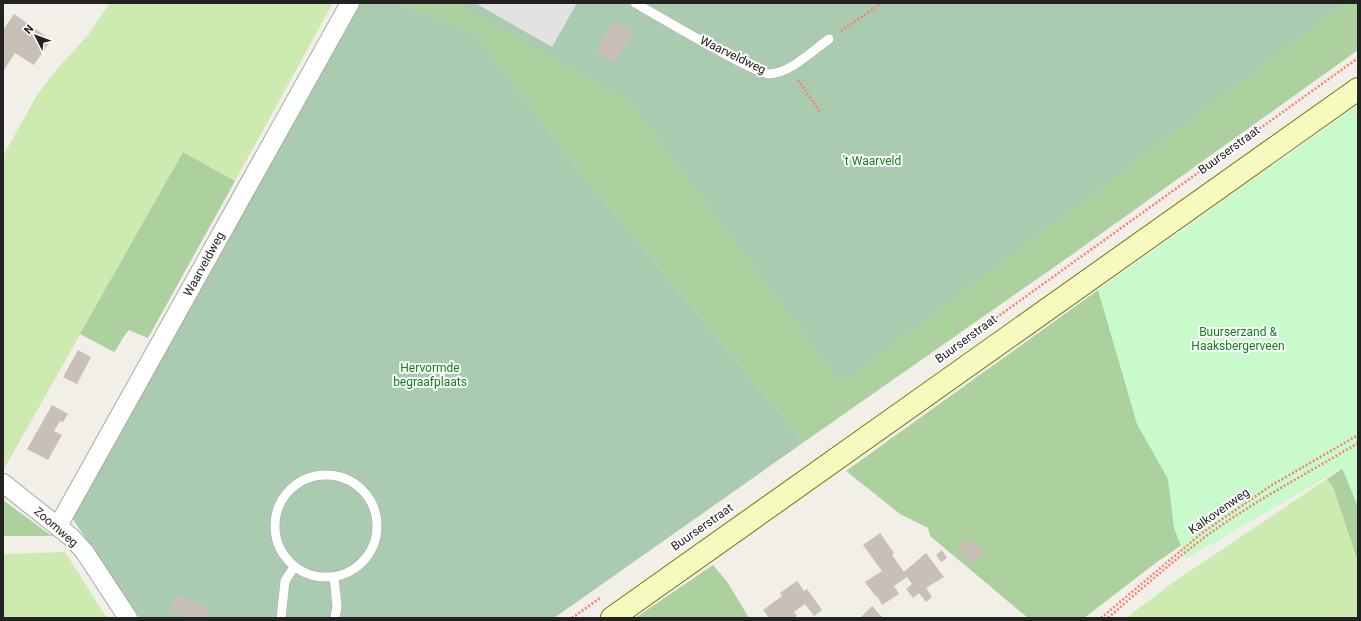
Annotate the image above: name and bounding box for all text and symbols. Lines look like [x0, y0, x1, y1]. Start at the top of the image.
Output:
north arrow [16, 16, 56, 56]
text: N [22, 22, 37, 37]
street label: Waarveldweg [698, 33, 768, 77]
street label: Buurserstraat [1196, 123, 1262, 177]
park label: 't Waarveld [843, 154, 901, 168]
street label: Waarveldweg [181, 229, 227, 299]
street label: Buurserstraat [933, 312, 999, 366]
park label: Buurserzand & Haaksbergerveen [1191, 325, 1285, 353]
park label: Hervormde begraafplaats [393, 361, 467, 389]
street label: Kalkovenweg [1186, 485, 1252, 537]
street label: Buurserstraat [668, 500, 736, 553]
street label: Zoomweg [31, 504, 81, 550]

